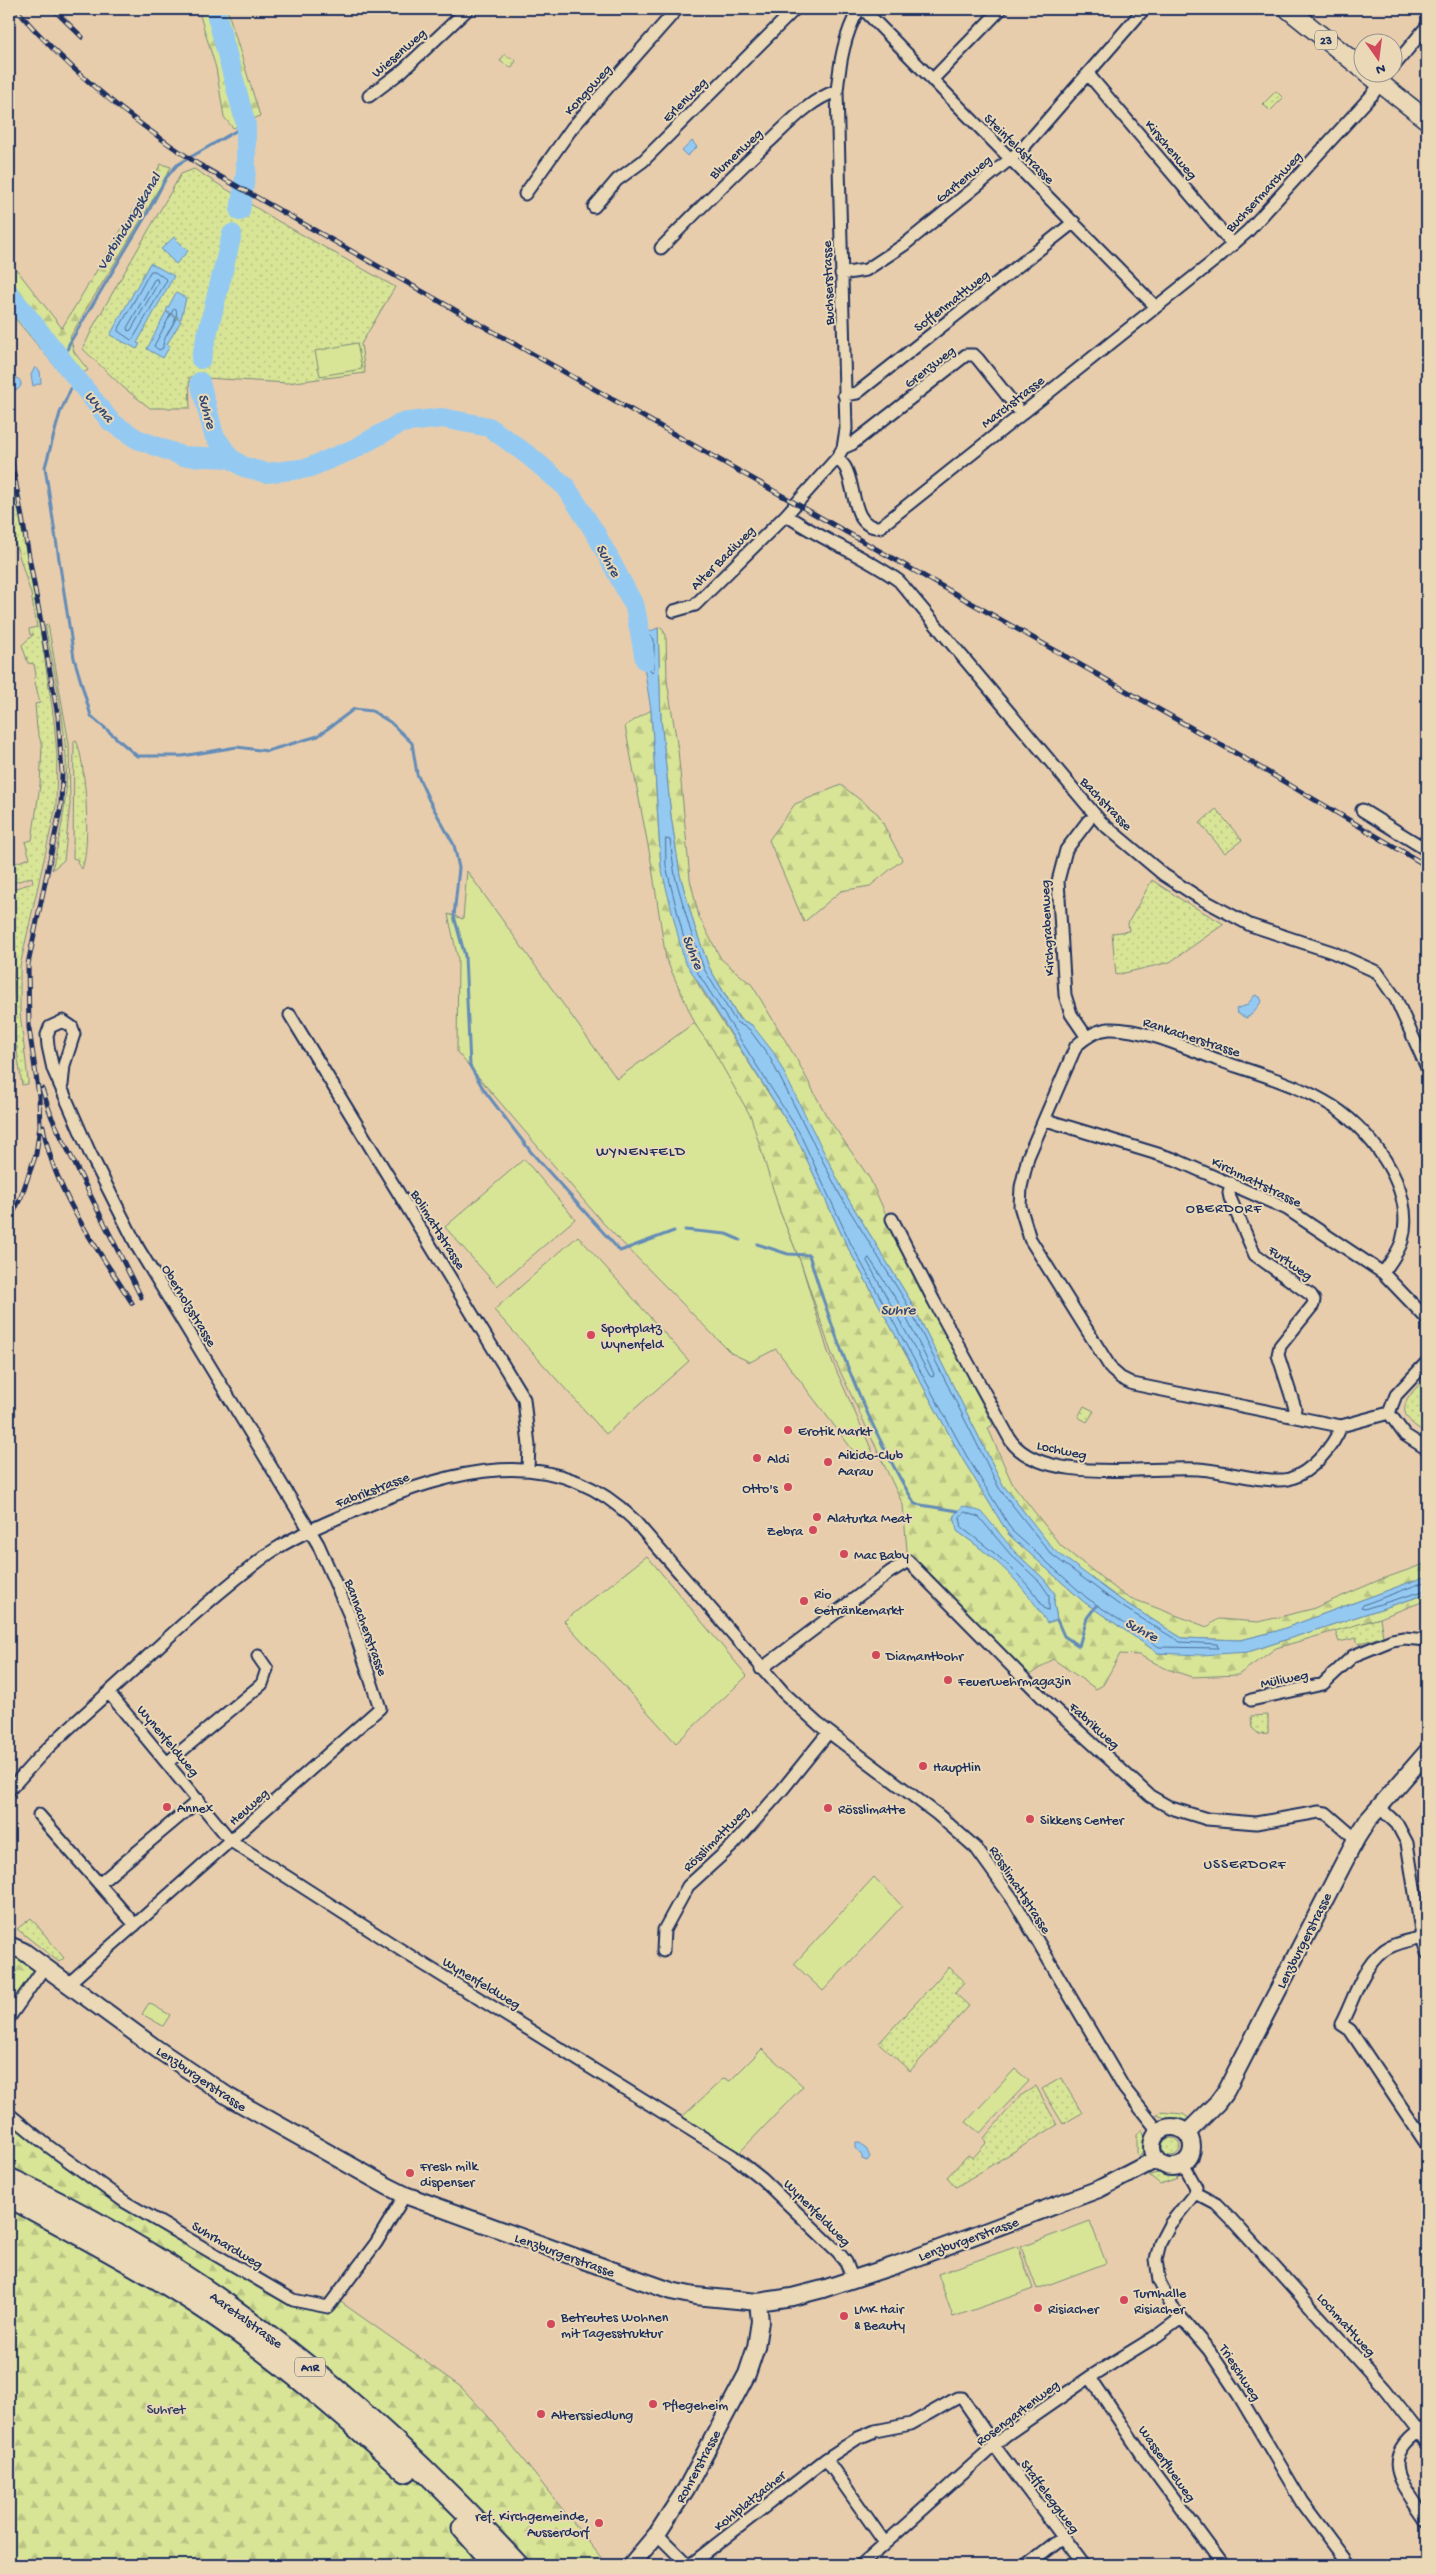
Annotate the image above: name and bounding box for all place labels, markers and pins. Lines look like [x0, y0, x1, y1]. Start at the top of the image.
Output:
place label: Sportplatz Wynenfeld [601, 1321, 665, 1354]
marker: Sportplatz Wynenfeld [585, 1329, 597, 1341]
marker: Erotik Markt [782, 1424, 794, 1436]
place label: Erotik Markt [798, 1424, 873, 1441]
place label: Aikido-Club Aarau [838, 1448, 904, 1481]
marker: Aldi [751, 1452, 763, 1464]
place label: Aldi [767, 1452, 790, 1469]
marker: Aikido-Club Aarau [822, 1456, 834, 1468]
place label: Otto's [742, 1481, 779, 1498]
marker: Otto's [782, 1481, 794, 1493]
marker: Alaturka Meat [811, 1511, 823, 1523]
place label: Alaturka Meat [827, 1511, 912, 1528]
place label: Zebra [767, 1524, 804, 1541]
marker: Zebra [807, 1524, 819, 1536]
marker: Mac Baby [838, 1548, 850, 1560]
place label: Mac Baby [854, 1548, 909, 1565]
place label: Rio Getränkemarkt [814, 1587, 905, 1620]
marker: Rio Getränkemarkt [798, 1595, 810, 1607]
marker: Diamantbohr [870, 1649, 882, 1661]
place label: Diamantbohr [885, 1649, 964, 1666]
marker: Feuerwehrmagazin [942, 1674, 954, 1686]
place label: Feuerwehrmagazin [957, 1674, 1071, 1691]
marker: Hauptlin [917, 1760, 929, 1772]
place label: Hauptlin [933, 1760, 981, 1777]
marker: Annex [161, 1801, 173, 1813]
place label: Annex [177, 1801, 214, 1818]
marker: Rösslimatte [822, 1802, 834, 1814]
place label: Rösslimatte [838, 1802, 906, 1819]
marker: Sikkens Center [1024, 1813, 1036, 1825]
place label: Sikkens Center [1040, 1813, 1125, 1830]
place label: Fresh milk dispenser [419, 2159, 479, 2192]
marker: Fresh milk dispenser [404, 2167, 416, 2179]
place label: Turnhalle Risiacher [1133, 2286, 1187, 2319]
marker: Turnhalle Risiacher [1118, 2294, 1130, 2306]
place label: LMK Hair & Beauty [854, 2302, 905, 2335]
marker: Risiacher [1032, 2302, 1044, 2314]
place label: Risiacher [1048, 2302, 1100, 2319]
place label: Betreutes Wohnen mit Tagesstruktur [560, 2310, 669, 2343]
marker: LMK Hair & Beauty [838, 2310, 850, 2322]
marker: Betreutes Wohnen mit Tagesstruktur [545, 2318, 557, 2330]
marker: Pflegeheim [647, 2398, 659, 2410]
place label: Pflegeheim [662, 2398, 728, 2415]
marker: Alterssiedlung [535, 2408, 547, 2420]
place label: Alterssiedlung [551, 2408, 633, 2425]
place label: ref. Kirchgemeinde, Ausserdorf [475, 2509, 591, 2542]
marker: ref. Kirchgemeinde, Ausserdorf [593, 2517, 605, 2529]

